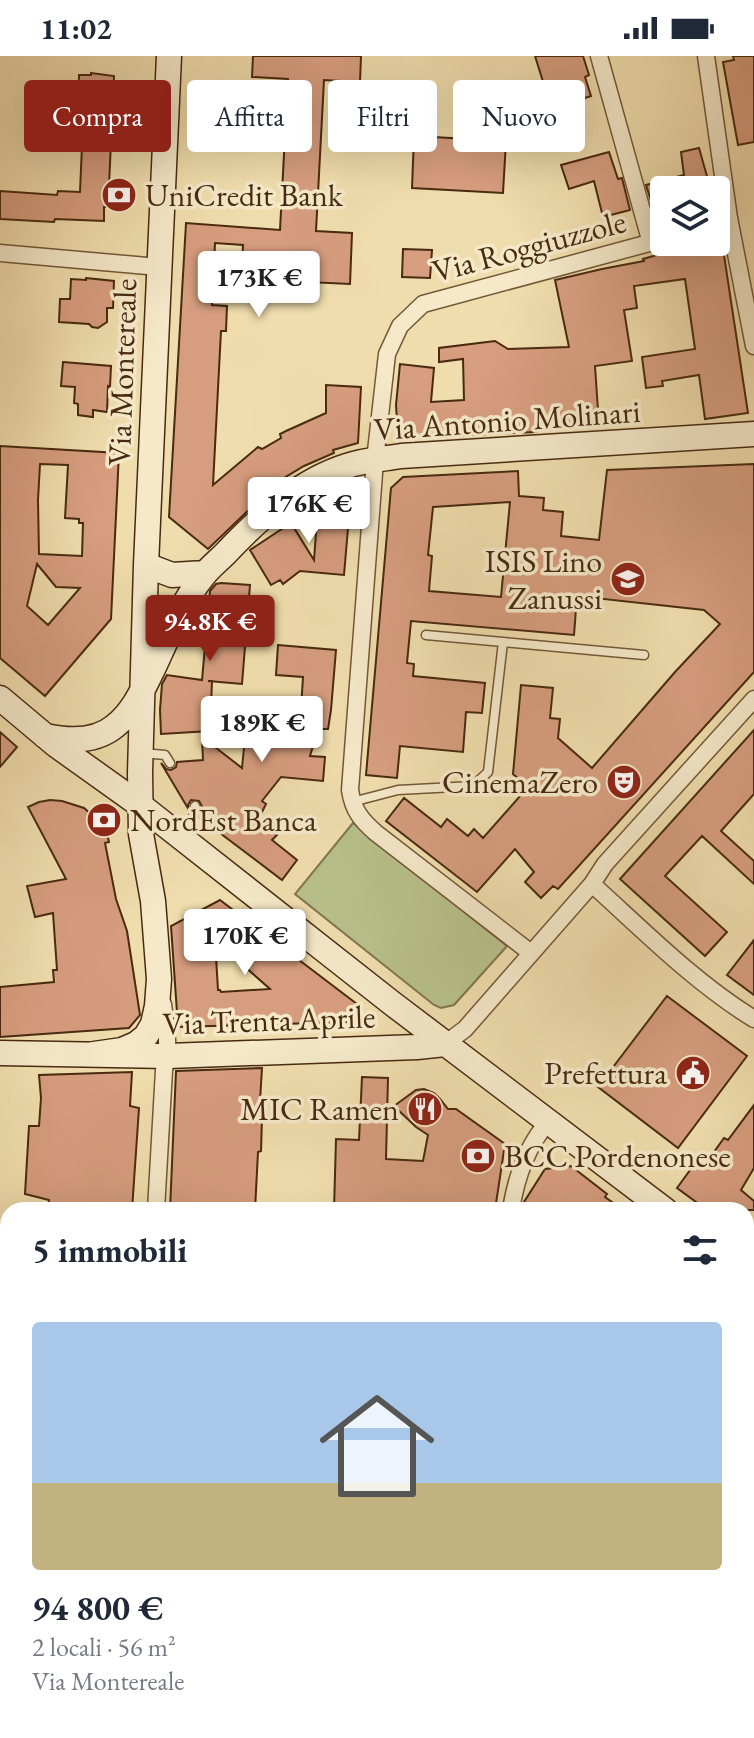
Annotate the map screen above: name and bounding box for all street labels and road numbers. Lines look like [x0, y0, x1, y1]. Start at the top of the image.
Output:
street label: Via Roggiuzzole [428, 200, 630, 292]
street label: Via Montereale [98, 278, 146, 466]
street label: Via Antonio Molinari [372, 390, 642, 450]
street label: Via Trenta Aprile [162, 995, 376, 1045]

